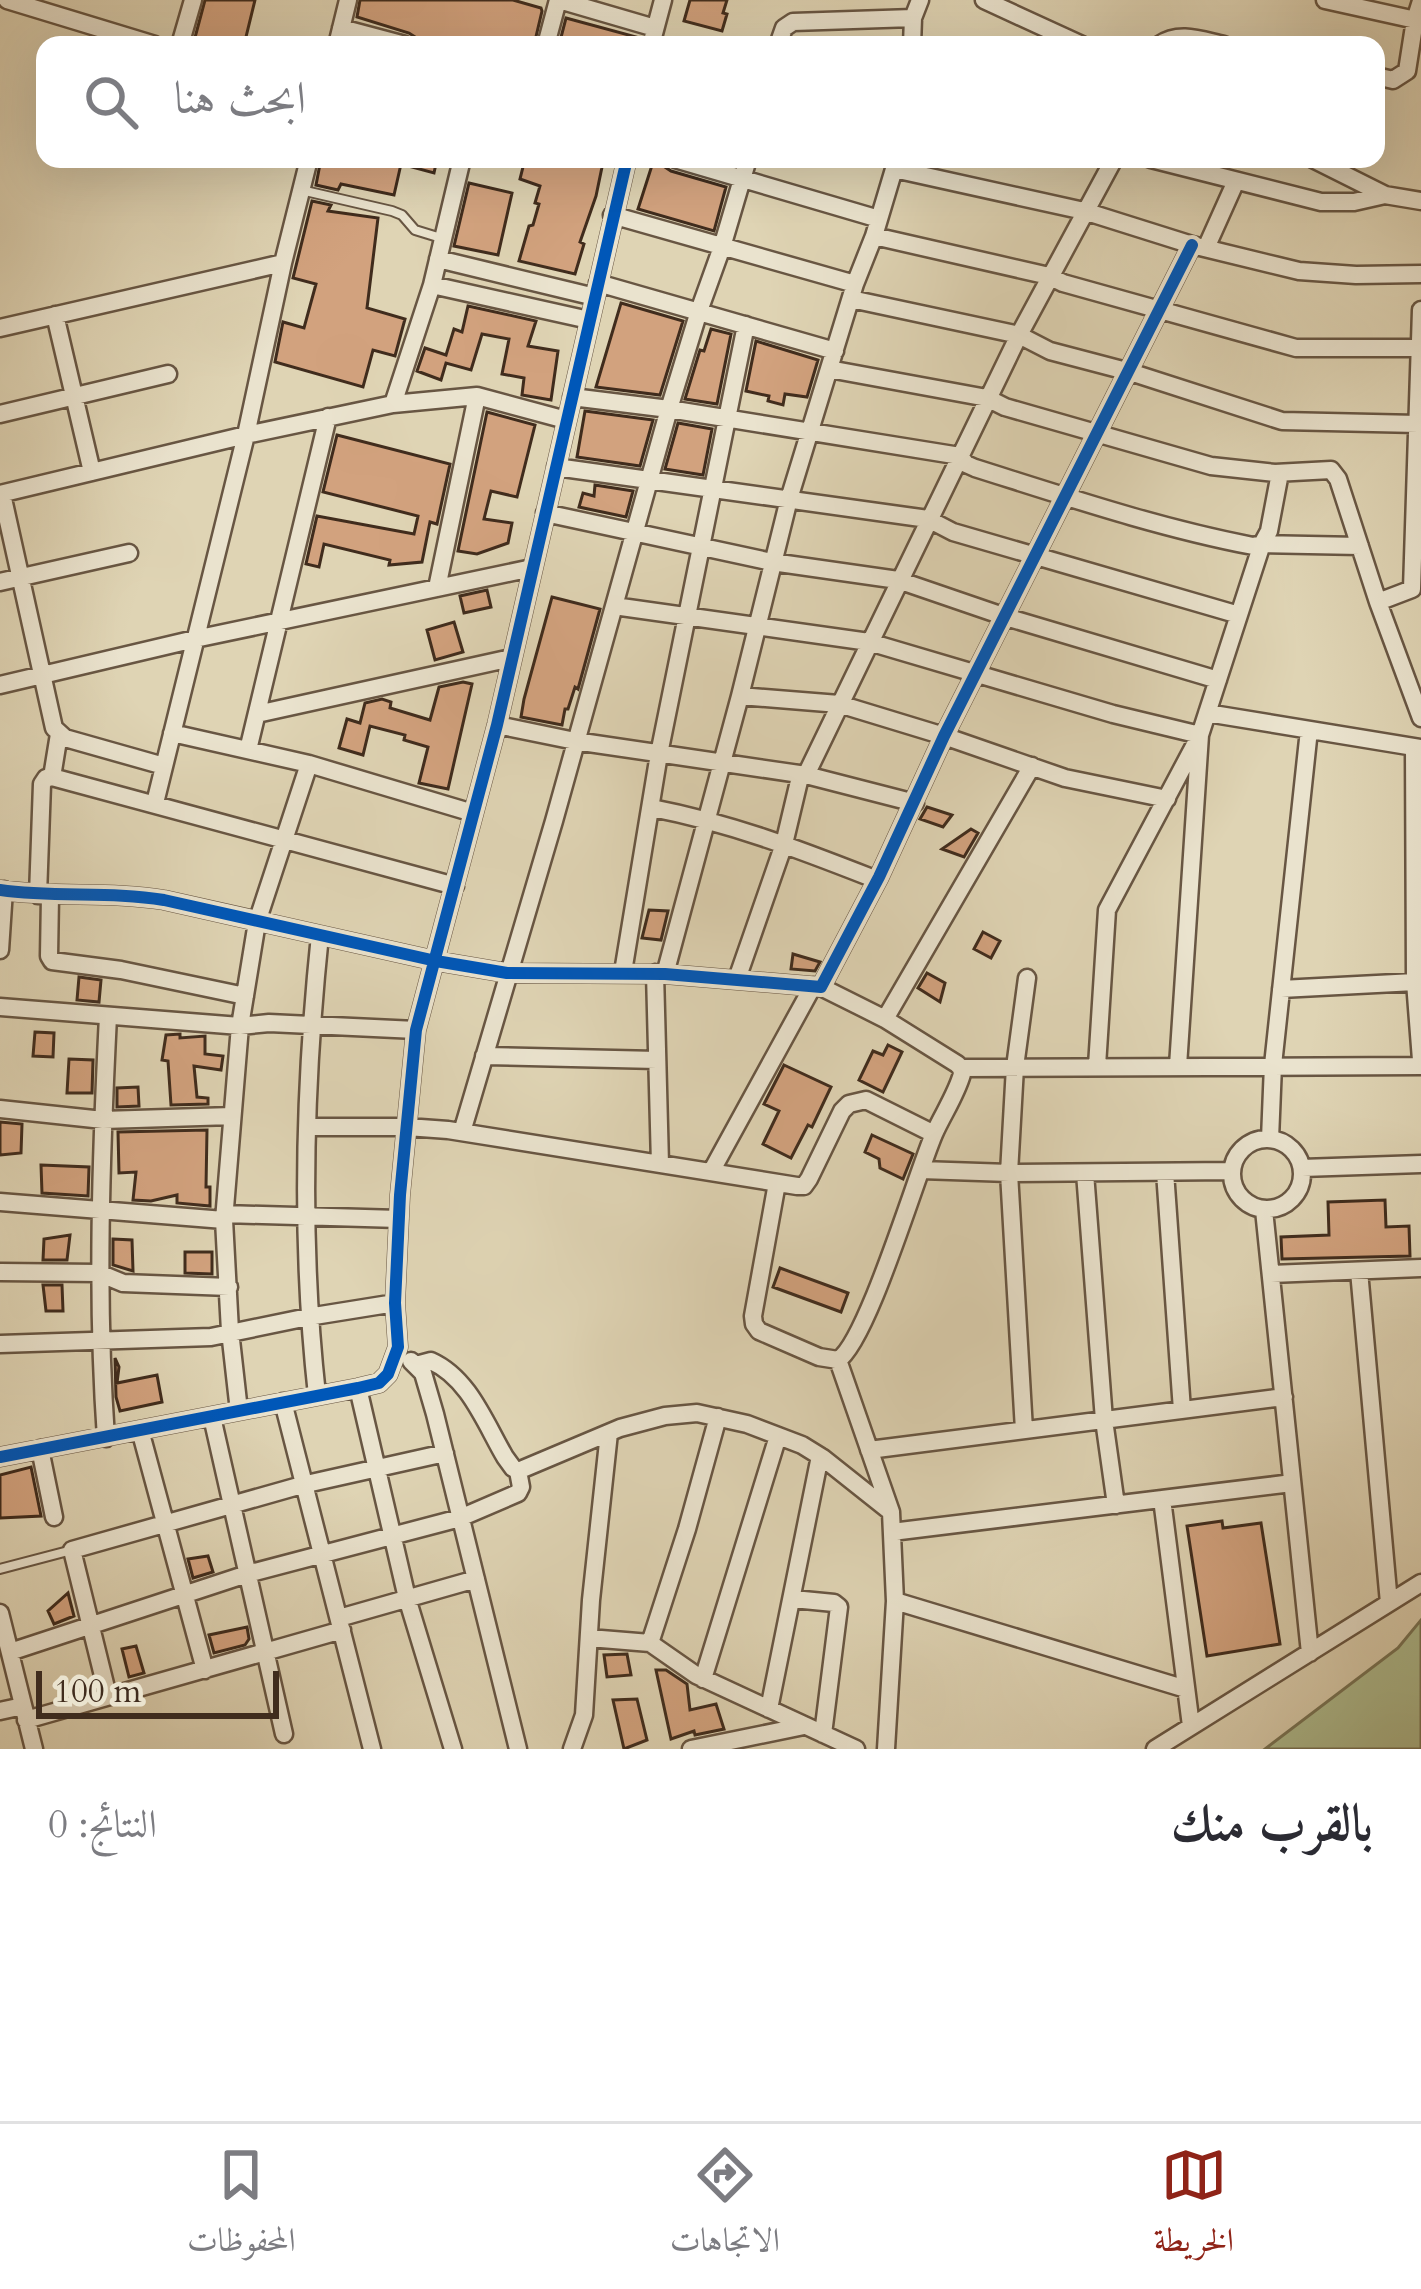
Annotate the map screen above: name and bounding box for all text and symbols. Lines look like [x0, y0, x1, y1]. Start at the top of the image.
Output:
search box [36, 36, 1385, 168]
text: ابحث هنا [174, 68, 306, 129]
icon: search [78, 69, 144, 135]
scale bar [36, 1665, 279, 1718]
text: 100 m [54, 1669, 141, 1714]
text: بالقرب منك [1171, 1789, 1373, 1859]
text: النتائج: 0 [48, 1798, 157, 1851]
tab: المحفوظات [187, 2142, 296, 2272]
tab: الاتجاهات [670, 2142, 780, 2272]
tab: الخريطة [1154, 2142, 1234, 2272]

